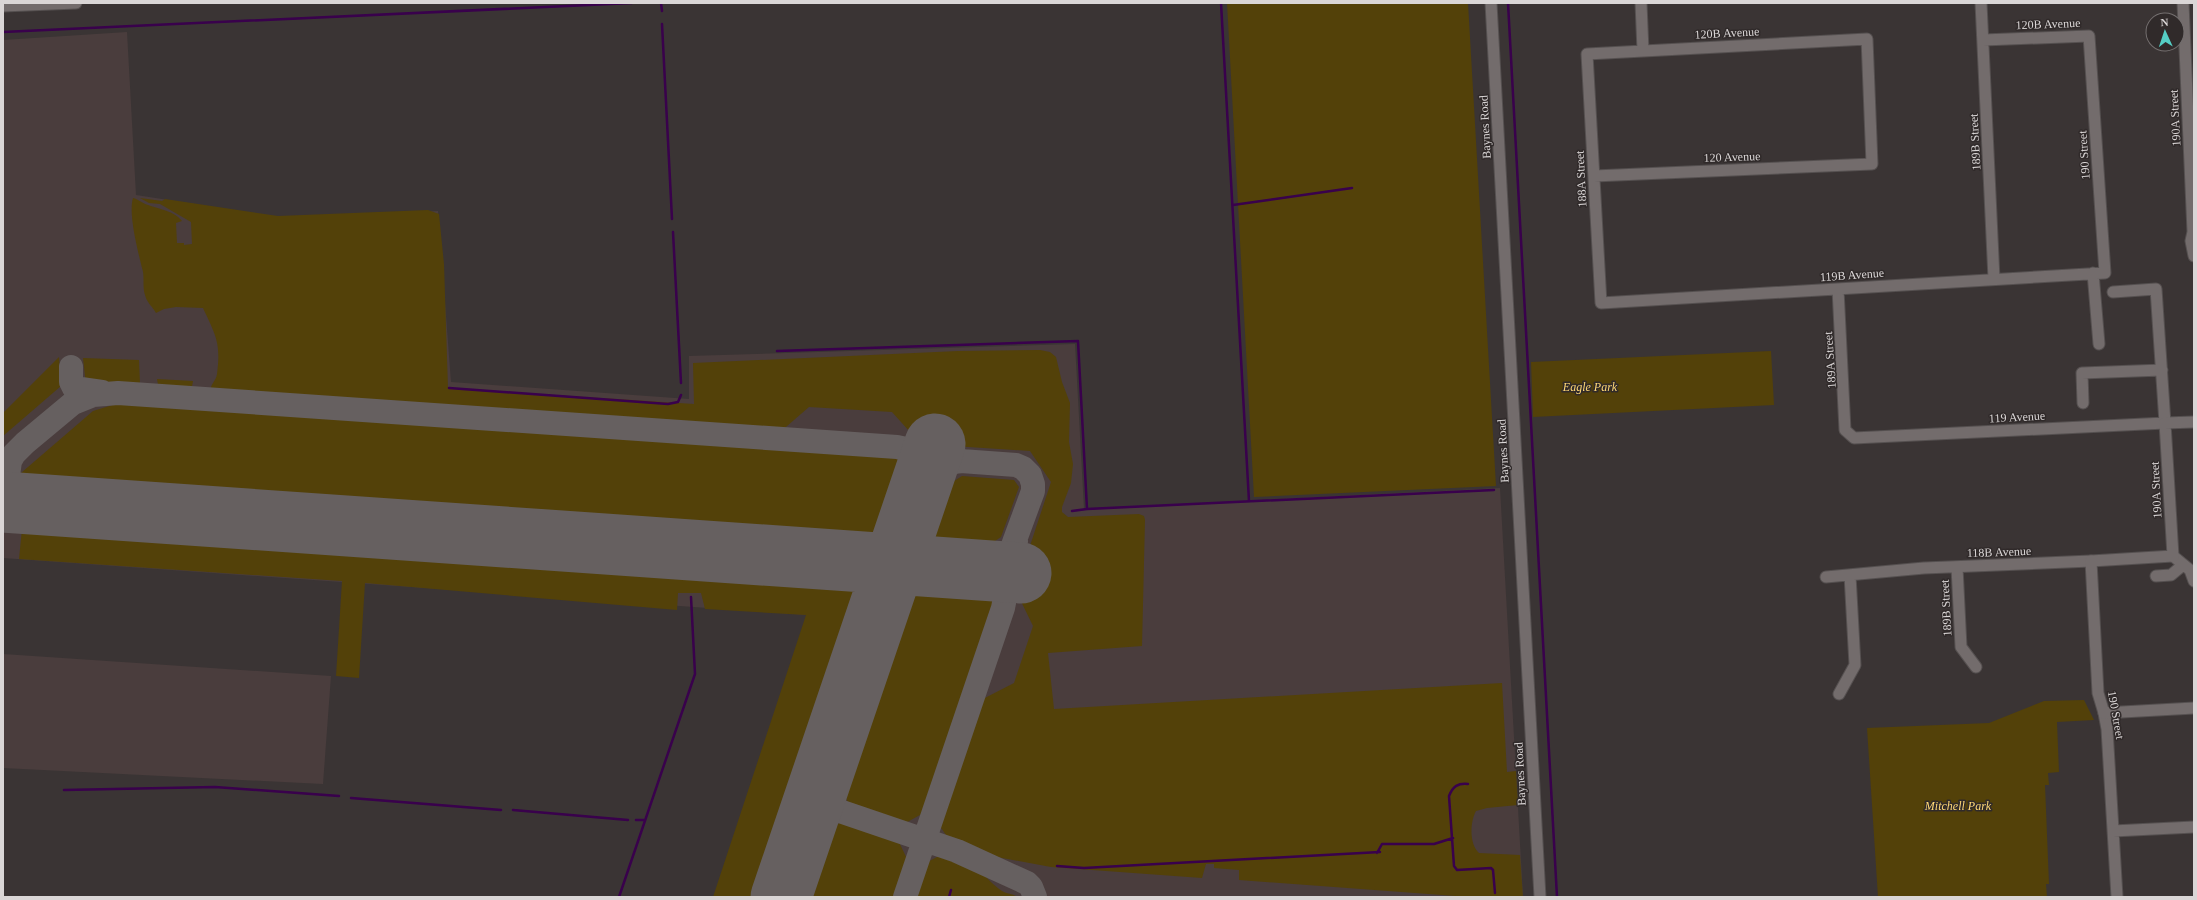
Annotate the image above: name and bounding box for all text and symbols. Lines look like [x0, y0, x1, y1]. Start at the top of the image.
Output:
north arrow [2145, 12, 2185, 52]
street label: 120B Avenue [2015, 16, 2081, 32]
text: N [2160, 16, 2169, 28]
street label: 120B Avenue [1694, 24, 1760, 42]
street label: 190A Street [2166, 89, 2183, 147]
street label: Baynes Road [1476, 95, 1494, 159]
street label: 189B Street [1966, 113, 1983, 171]
street label: 190 Street [2075, 129, 2093, 180]
street label: 120 Avenue [1703, 149, 1761, 165]
street label: 188A Street [1572, 150, 1589, 208]
street label: 119B Avenue [1819, 266, 1885, 284]
street label: 189A Street [1821, 330, 1839, 389]
park label: Eagle Park [1562, 380, 1618, 394]
street label: 119 Avenue [1989, 409, 2045, 425]
street label: Baynes Road [1494, 419, 1512, 483]
street label: 190A Street [2147, 461, 2164, 519]
street label: 118B Avenue [1967, 544, 2031, 560]
street label: 189B Street [1937, 579, 1954, 637]
street label: 190 Street [2105, 690, 2127, 741]
street label: Baynes Road [1511, 742, 1529, 806]
park label: Mitchell Park [1924, 799, 1992, 813]

